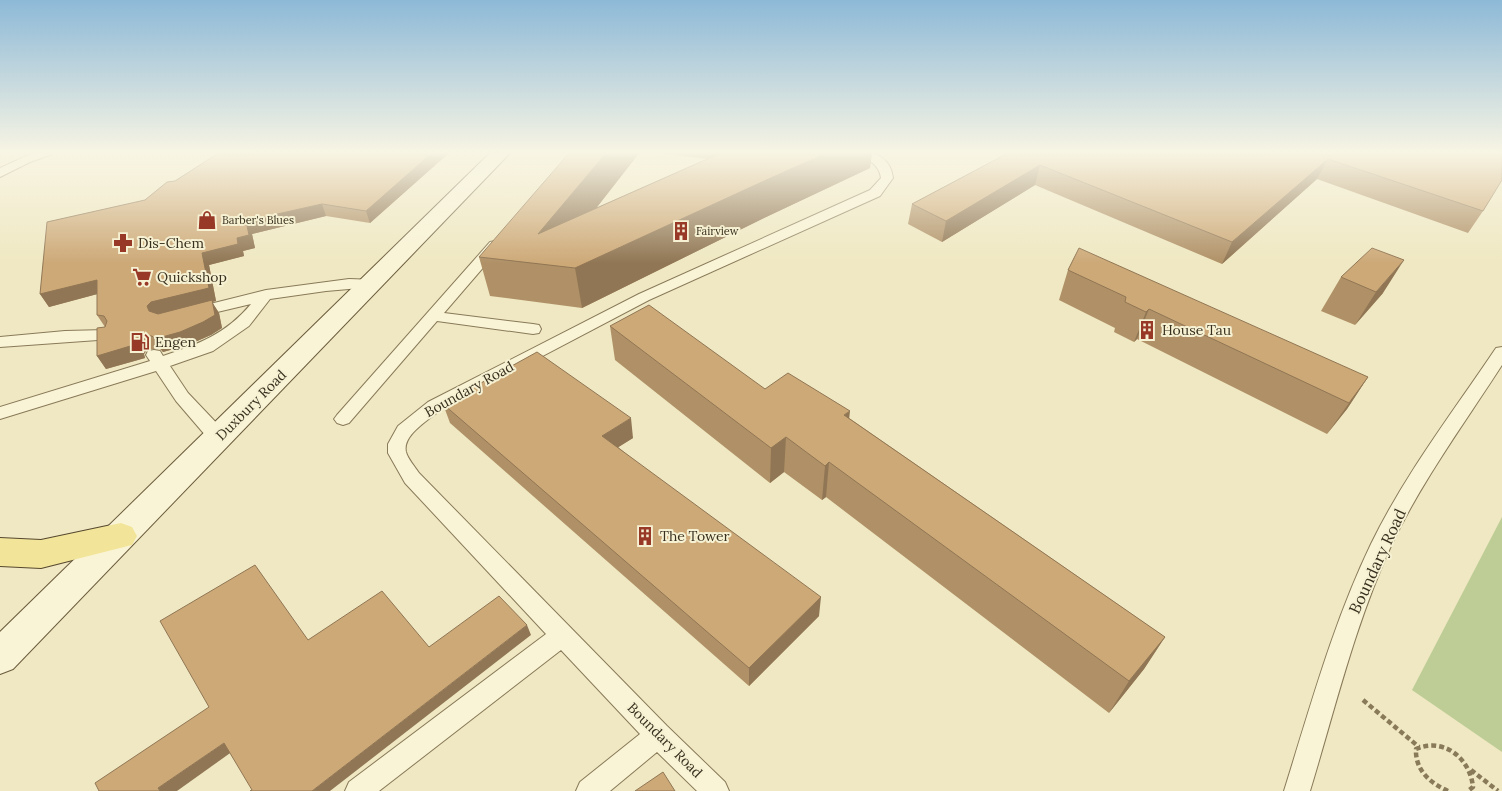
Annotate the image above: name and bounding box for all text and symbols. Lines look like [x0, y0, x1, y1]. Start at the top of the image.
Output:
shop icon: Barber's Blues [196, 209, 218, 231]
place label: Barber's Blues [222, 213, 294, 227]
building icon: Fairview [670, 220, 692, 242]
place label: Fairview [696, 224, 739, 238]
pharmacy icon: Dis-Chem [112, 232, 134, 254]
place label: Dis-Chem [138, 234, 204, 252]
supermarket icon: Quickshop [131, 266, 153, 288]
place label: Quickshop [157, 268, 227, 286]
building icon: House Tau [1136, 319, 1158, 341]
place label: House Tau [1162, 321, 1231, 339]
fuel station icon: Engen [129, 331, 151, 353]
place label: Engen [155, 333, 196, 351]
street label: Boundary Road [421, 357, 517, 421]
street label: Duxbury Road [212, 366, 290, 444]
street label: Boundary Road [1344, 505, 1410, 617]
building icon: The Tower [634, 525, 656, 547]
place label: The Tower [660, 527, 730, 545]
street label: Boundary Road [624, 699, 706, 781]

